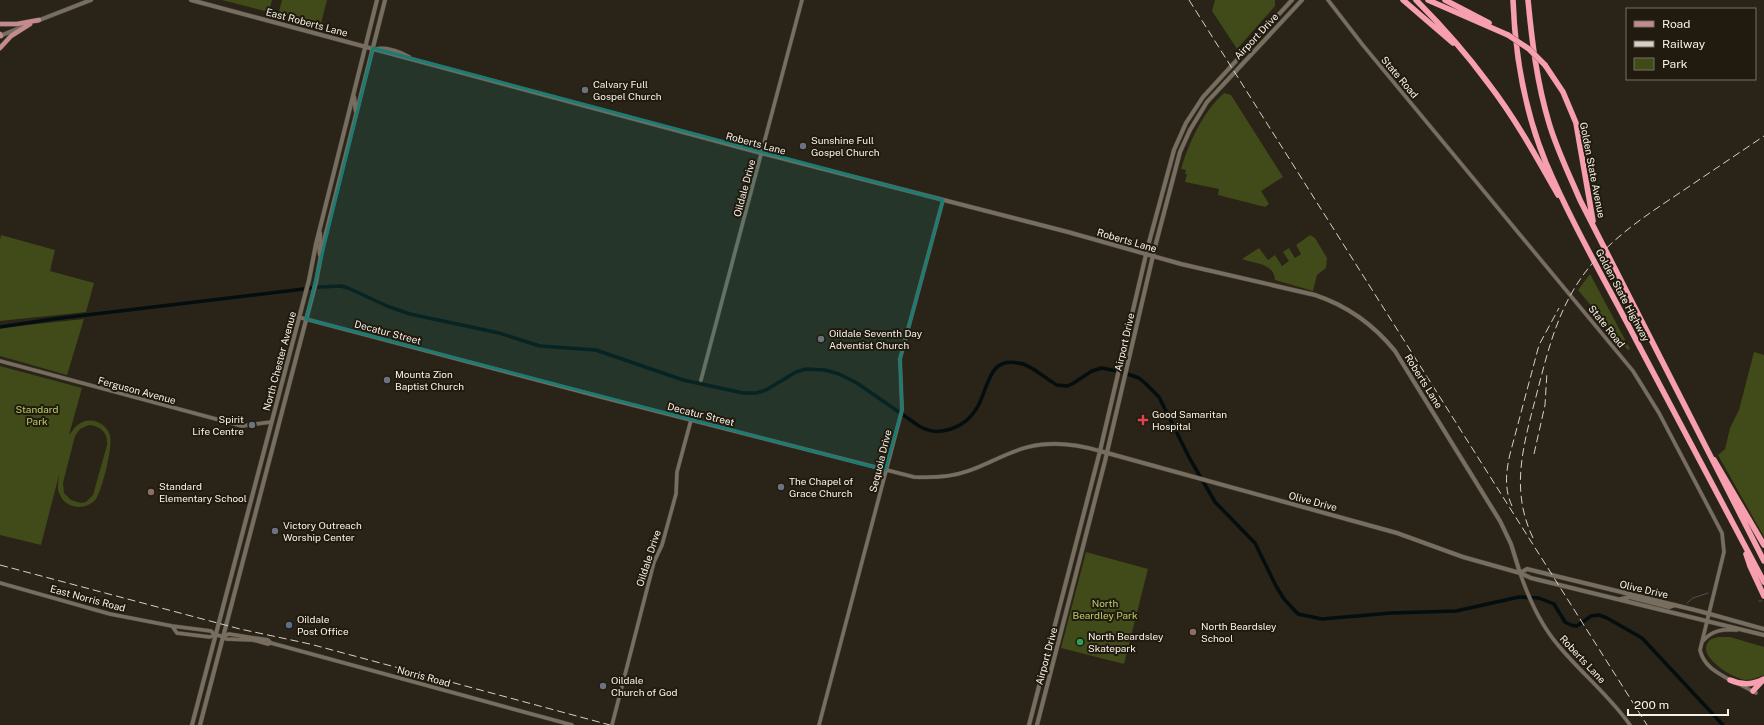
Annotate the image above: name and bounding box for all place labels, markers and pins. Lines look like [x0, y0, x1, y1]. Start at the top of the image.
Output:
place label: Calvary Full Gospel Church [593, 78, 662, 102]
marker: Calvary Full Gospel Church [580, 85, 590, 95]
place label: Sunshine Full Gospel Church [811, 134, 880, 158]
marker: Sunshine Full Gospel Church [798, 141, 808, 151]
place label: Oildale Seventh Day Adventist Church [829, 327, 923, 351]
marker: Oildale Seventh Day Adventist Church [816, 334, 826, 344]
place label: Mounta Zion Baptist Church [395, 368, 464, 392]
marker: Mounta Zion Baptist Church [382, 375, 392, 385]
place label: Good Samaritan Hospital [1152, 408, 1227, 432]
place label: Spirit Life Centre [192, 413, 244, 437]
marker: Good Samaritan Hospital [1137, 414, 1149, 426]
marker: Spirit Life Centre [247, 420, 257, 430]
place label: The Chapel of Grace Church [789, 475, 853, 499]
place label: Standard Elementary School [159, 480, 247, 504]
marker: The Chapel of Grace Church [776, 482, 786, 492]
marker: Standard Elementary School [146, 487, 156, 497]
place label: Victory Outreach Worship Center [283, 519, 362, 543]
marker: Victory Outreach Worship Center [270, 526, 280, 536]
place label: Oildale Post Office [297, 613, 349, 637]
marker: Oildale Post Office [284, 620, 294, 630]
place label: North Beardsley School [1201, 620, 1277, 644]
marker: North Beardsley School [1188, 627, 1198, 637]
place label: North Beardsley Skatepark [1088, 630, 1164, 654]
marker: North Beardsley Skatepark [1075, 637, 1085, 647]
place label: Oildale Church of God [611, 674, 678, 698]
marker: Oildale Church of God [598, 681, 608, 691]

